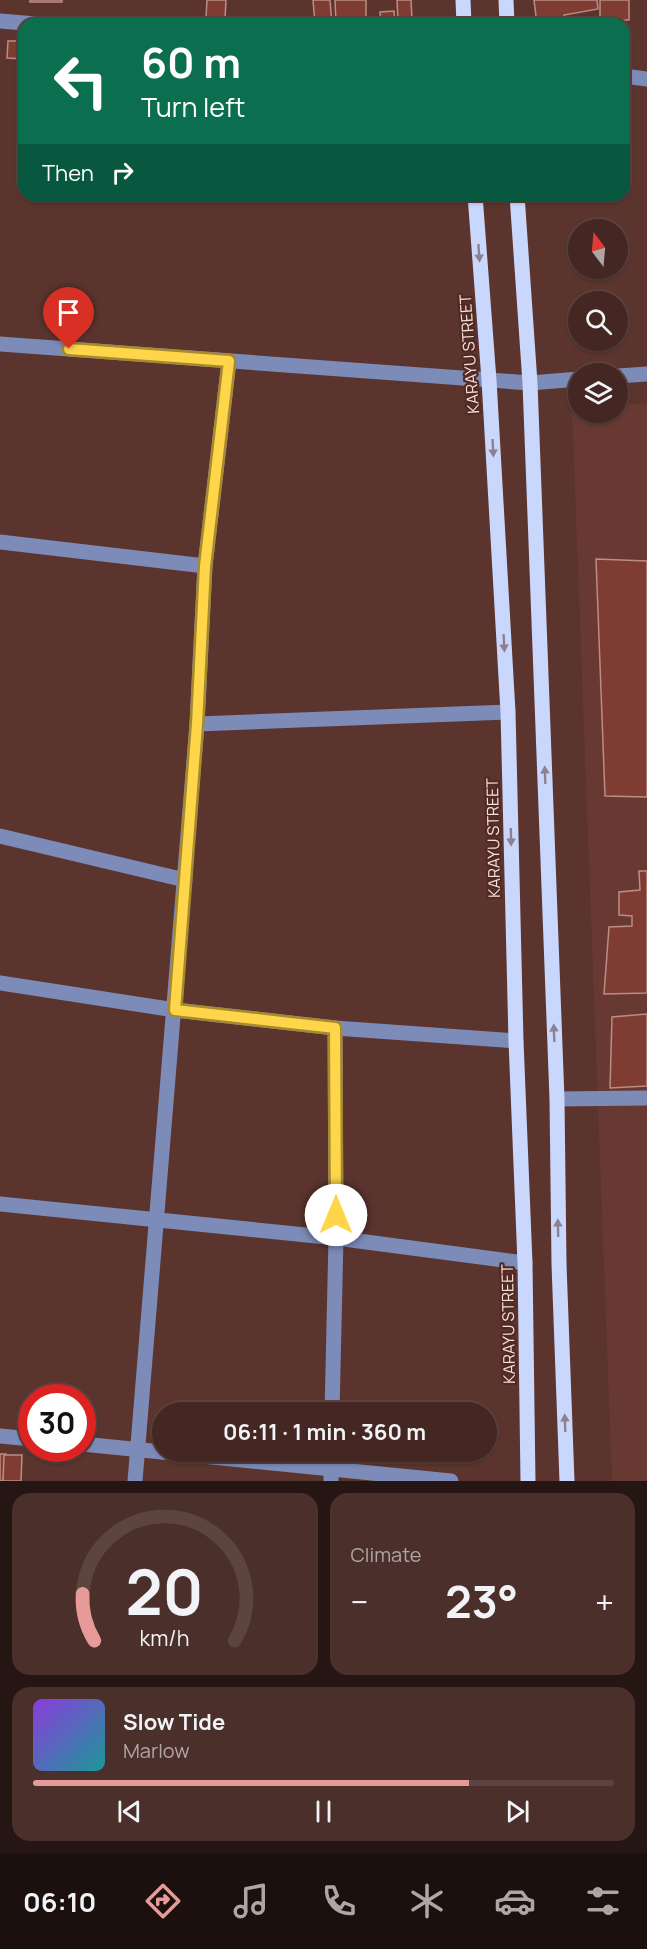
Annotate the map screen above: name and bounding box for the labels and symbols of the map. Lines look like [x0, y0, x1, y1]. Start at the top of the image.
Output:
north arrow [568, 219, 628, 279]
one-way arrow [474, 244, 484, 263]
pin [43, 287, 94, 349]
street label: KARAYU STREET [454, 293, 484, 414]
one-way arrow [488, 438, 497, 457]
one-way arrow [499, 633, 508, 652]
one-way arrow [540, 765, 549, 784]
street label: KARAYU STREET [481, 778, 505, 898]
one-way arrow [506, 828, 516, 847]
one-way arrow [550, 1023, 559, 1042]
position arrow [304, 1183, 368, 1247]
one-way arrow [554, 1218, 563, 1237]
street label: KARAYU STREET [496, 1264, 520, 1384]
speed limit sign: 30 [18, 1384, 96, 1462]
one-way arrow [560, 1413, 569, 1432]

